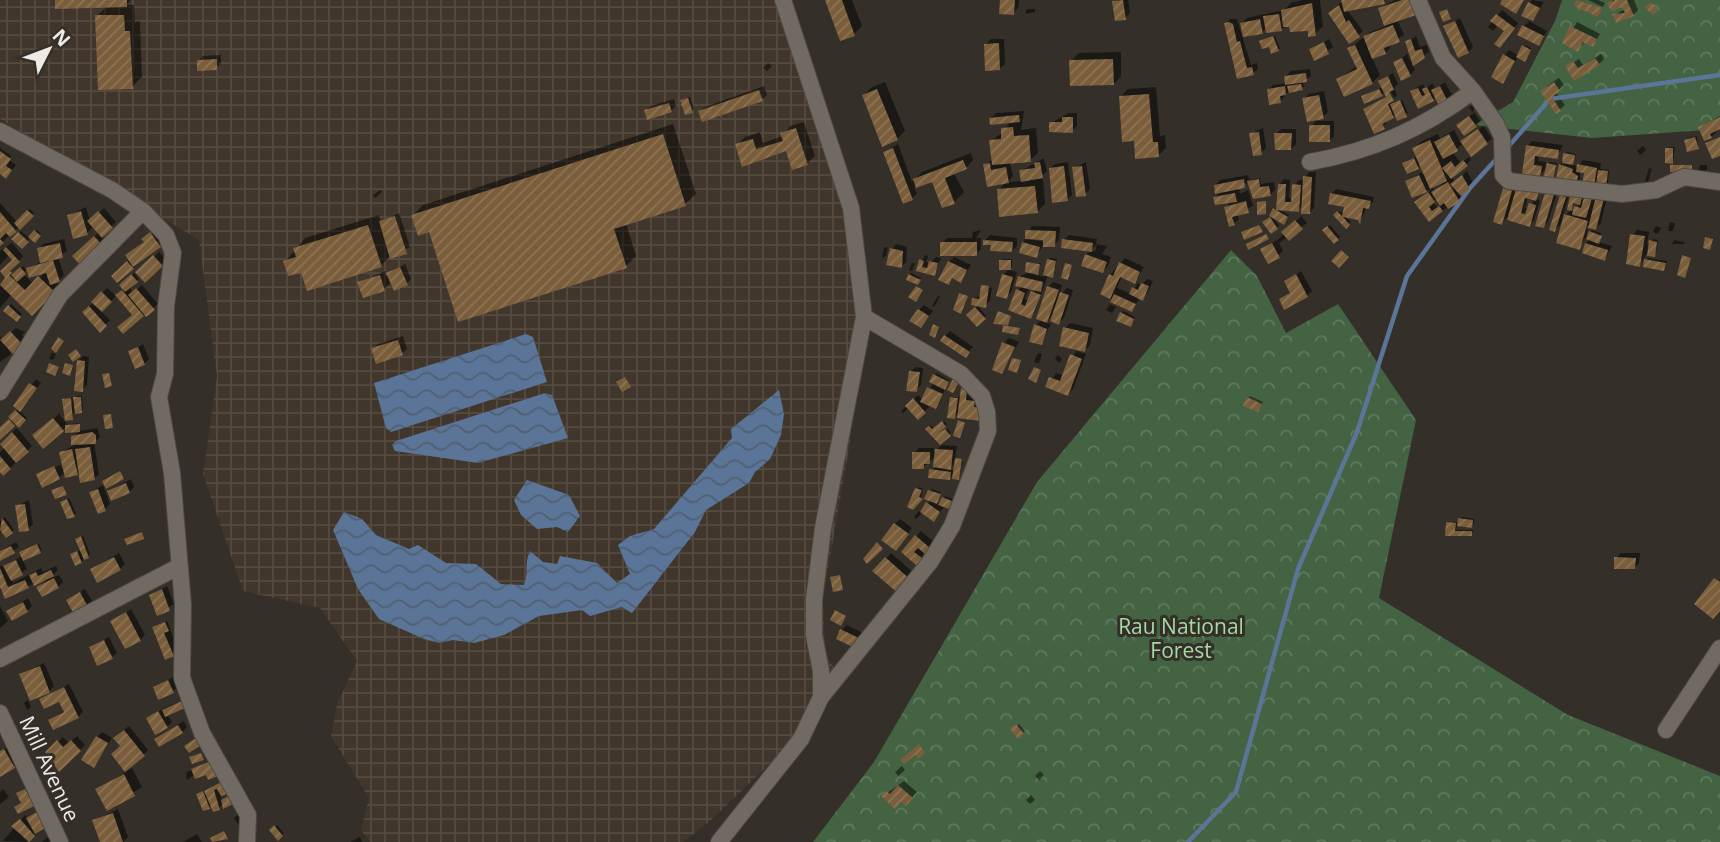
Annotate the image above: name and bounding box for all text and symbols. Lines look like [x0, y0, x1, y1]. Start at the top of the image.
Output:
north arrow [14, 14, 84, 84]
text: N [47, 23, 76, 52]
park label: Rau National Forest [1118, 612, 1244, 664]
street label: Mill Avenue [13, 711, 87, 826]

